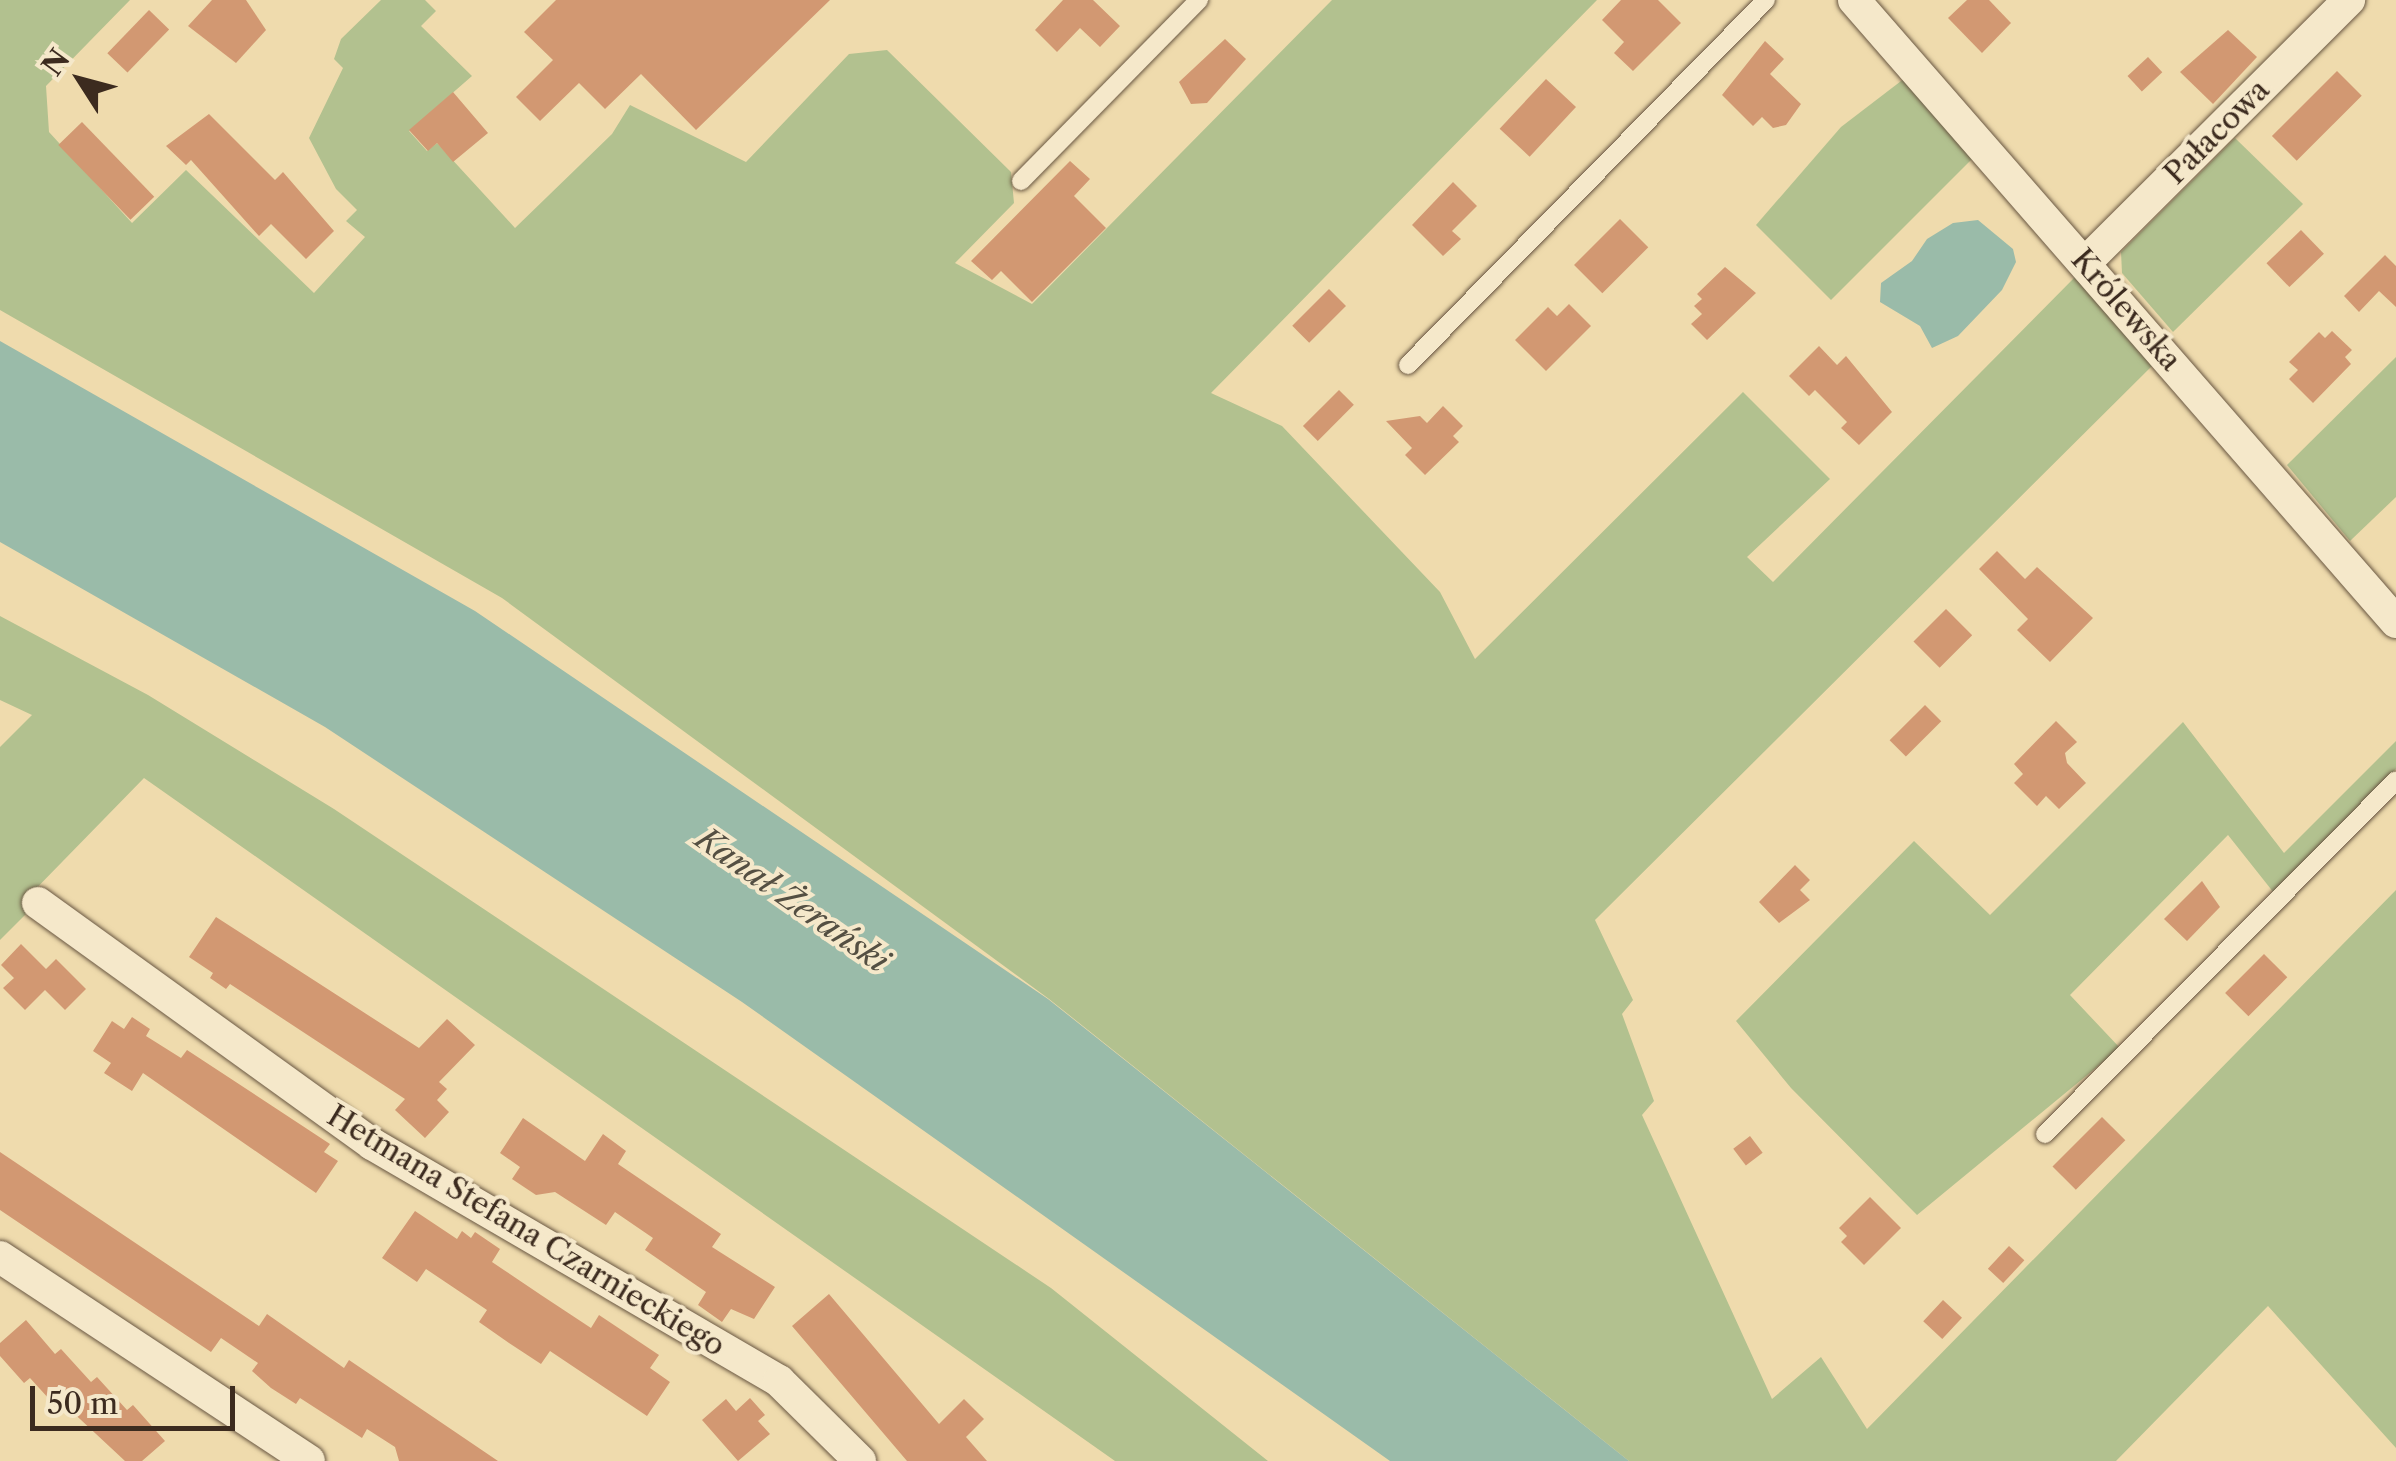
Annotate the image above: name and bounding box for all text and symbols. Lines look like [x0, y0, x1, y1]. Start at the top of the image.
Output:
north arrow [30, 30, 130, 130]
text: N [35, 43, 77, 82]
street label: Pałacowa [2157, 72, 2277, 192]
street label: Królewska [2064, 242, 2188, 378]
water label: Kanał Żerański [688, 819, 896, 981]
street label: Hetmana Stefana Czarnieckiego [320, 1098, 732, 1364]
scale bar [35, 1366, 240, 1428]
text: 50 m [47, 1385, 118, 1422]

